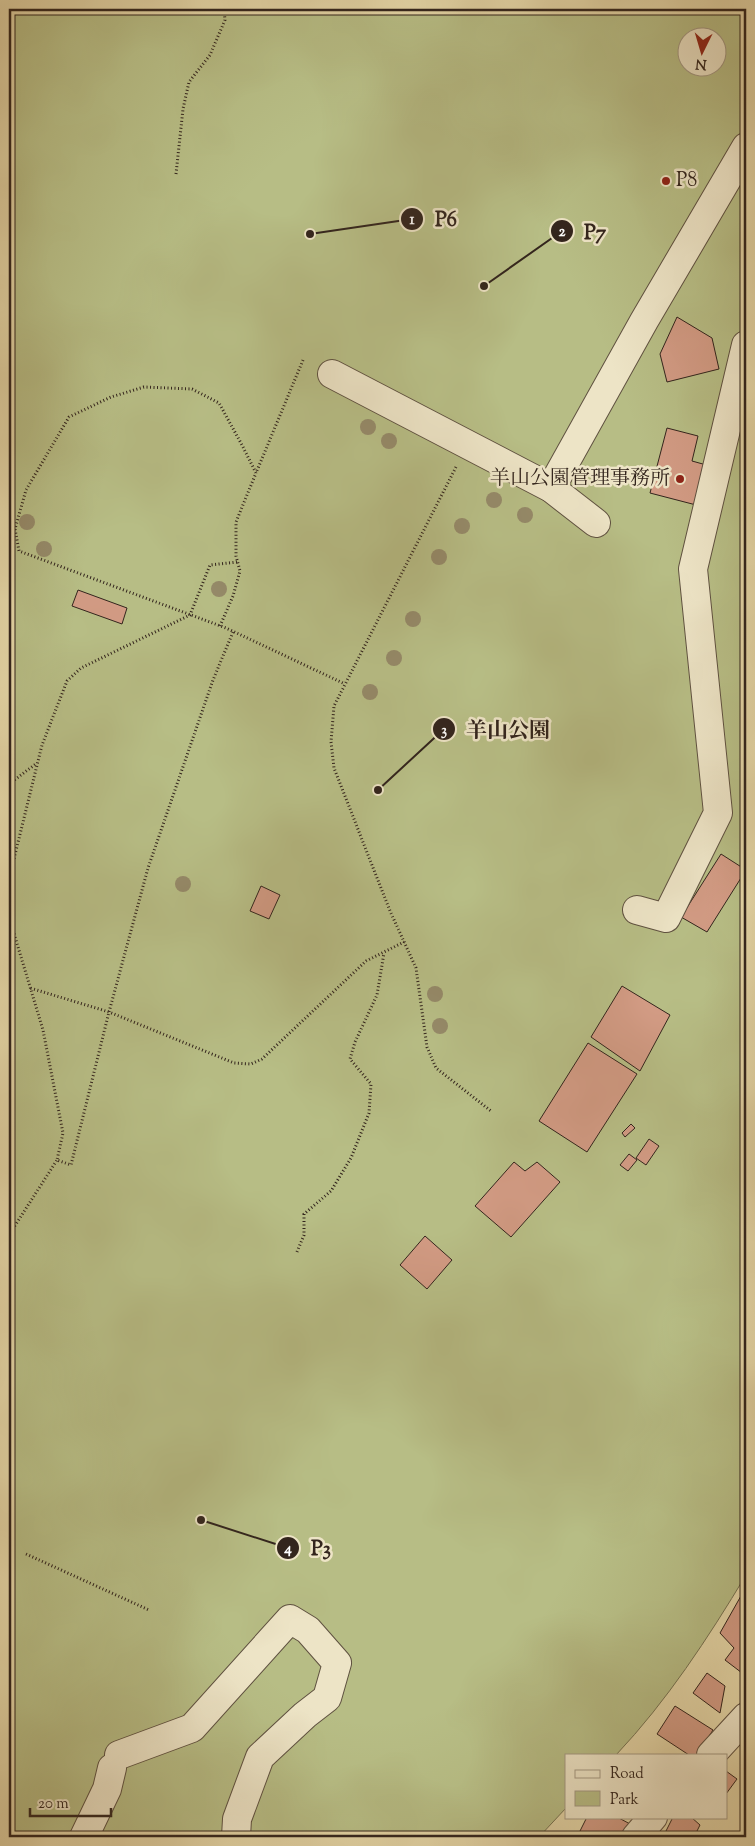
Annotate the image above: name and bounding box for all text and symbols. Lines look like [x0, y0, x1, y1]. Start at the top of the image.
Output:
north arrow [678, 28, 728, 78]
text: N [695, 53, 707, 73]
place label: P8 [676, 167, 697, 196]
marker: P8 [660, 175, 672, 187]
callout: P6 [400, 201, 467, 237]
text: P6 [435, 206, 457, 236]
text: 1 [409, 210, 415, 231]
callout: P7 [549, 213, 616, 249]
text: P7 [584, 219, 607, 249]
text: 2 [558, 222, 566, 243]
place label: 羊山公園管理事務所 [490, 465, 670, 494]
marker: 羊山公園管理事務所 [674, 473, 686, 485]
callout: 羊山公園 [431, 711, 560, 747]
text: 羊山公園 [466, 717, 550, 747]
text: 3 [441, 721, 447, 742]
callout: P3 [276, 1530, 341, 1566]
text: P3 [311, 1535, 331, 1565]
text: 4 [283, 1539, 292, 1560]
legend [565, 1754, 728, 1818]
text: Road [610, 1764, 644, 1785]
scale bar [30, 1786, 111, 1818]
text: Park [610, 1790, 639, 1811]
text: 20 m [38, 1794, 69, 1815]

